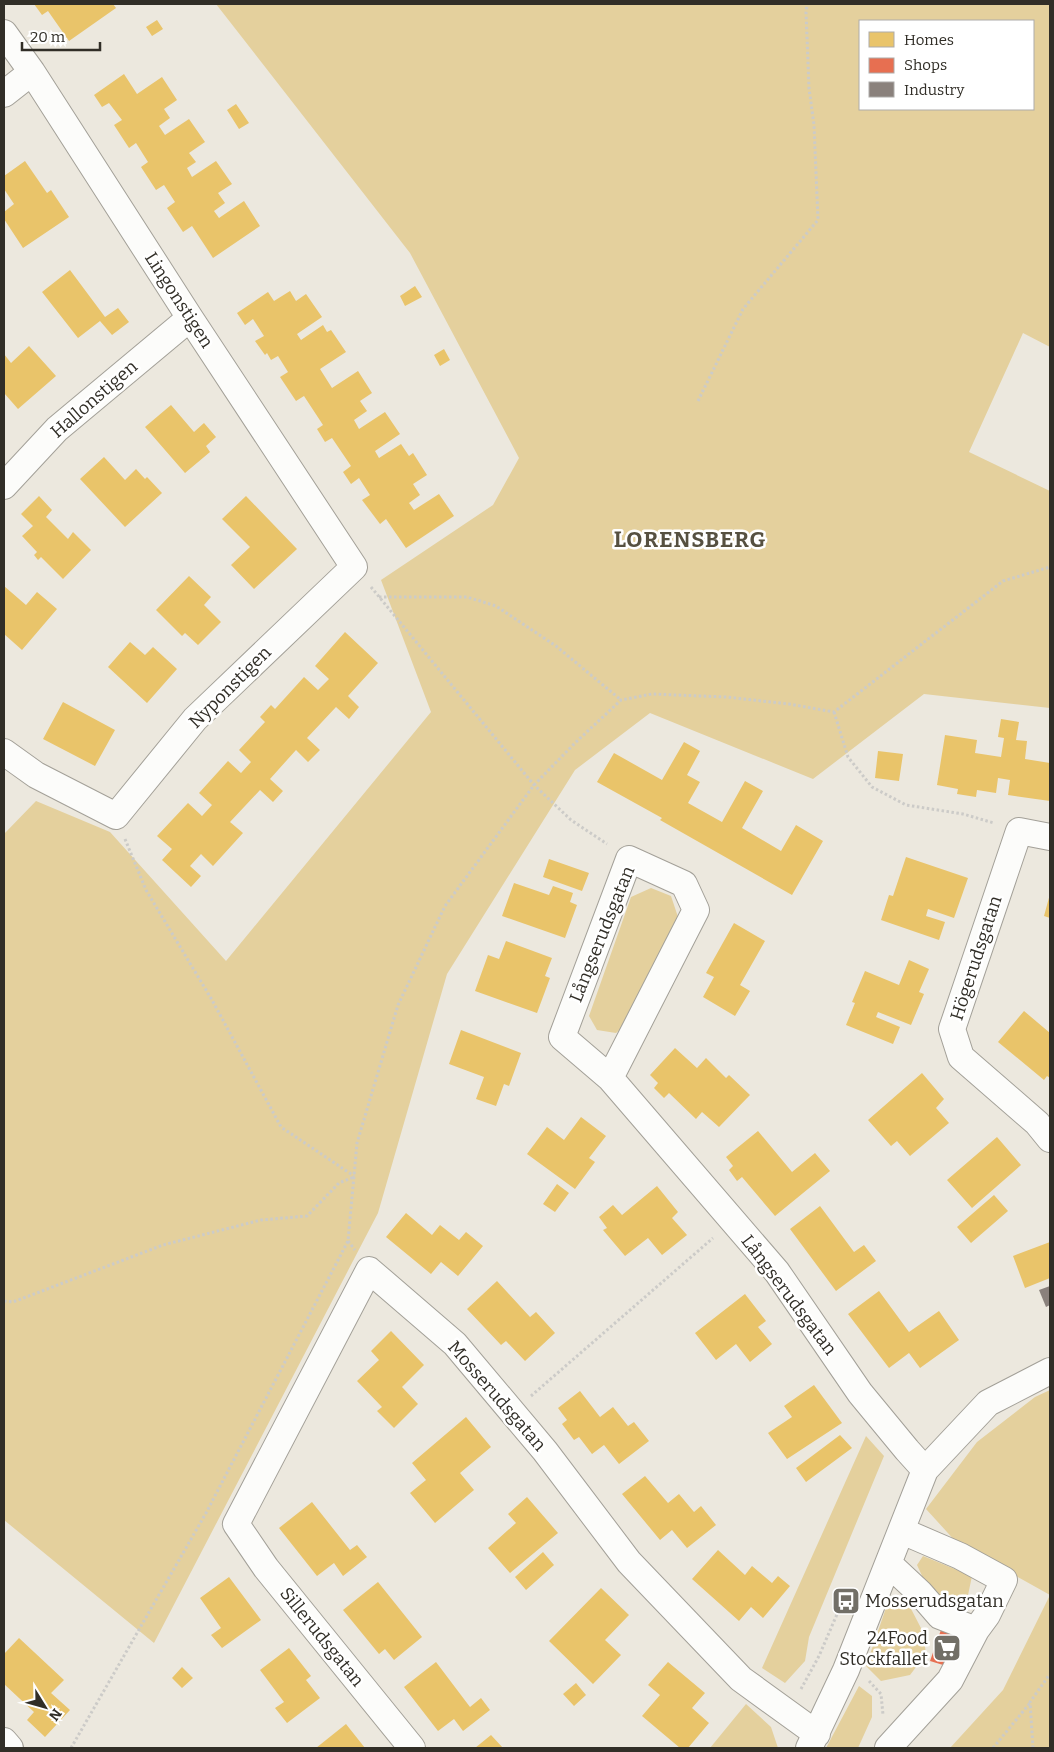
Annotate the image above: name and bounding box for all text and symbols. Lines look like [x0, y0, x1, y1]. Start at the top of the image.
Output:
scale bar [22, 20, 100, 52]
legend [859, 20, 1034, 110]
text: 20 m [30, 28, 66, 46]
text: Homes [904, 31, 954, 49]
text: Shops [904, 56, 947, 74]
text: Industry [904, 81, 964, 99]
street label: Lingonstigen [140, 248, 218, 352]
street label: Hallonstigen [46, 355, 142, 443]
district label: LORENSBERG [614, 526, 766, 553]
street label: Nyponstigen [184, 641, 276, 733]
street label: Långserudsgatan [565, 862, 640, 1005]
street label: Högerudsgatan [946, 892, 1007, 1023]
street label: Långserudsgatan [737, 1231, 842, 1360]
street label: Mosserudsgatan [443, 1336, 551, 1456]
street label: Sillerudsgatan [275, 1583, 369, 1692]
bus stop icon: Mosserudsgatan [831, 1586, 861, 1616]
place label: Mosserudsgatan [865, 1590, 1004, 1612]
place label: 24Food Stockfallet [839, 1627, 928, 1670]
supermarket icon: 24Food Stockfallet [932, 1633, 962, 1663]
north arrow [20, 1682, 70, 1732]
text: N [45, 1705, 65, 1724]

